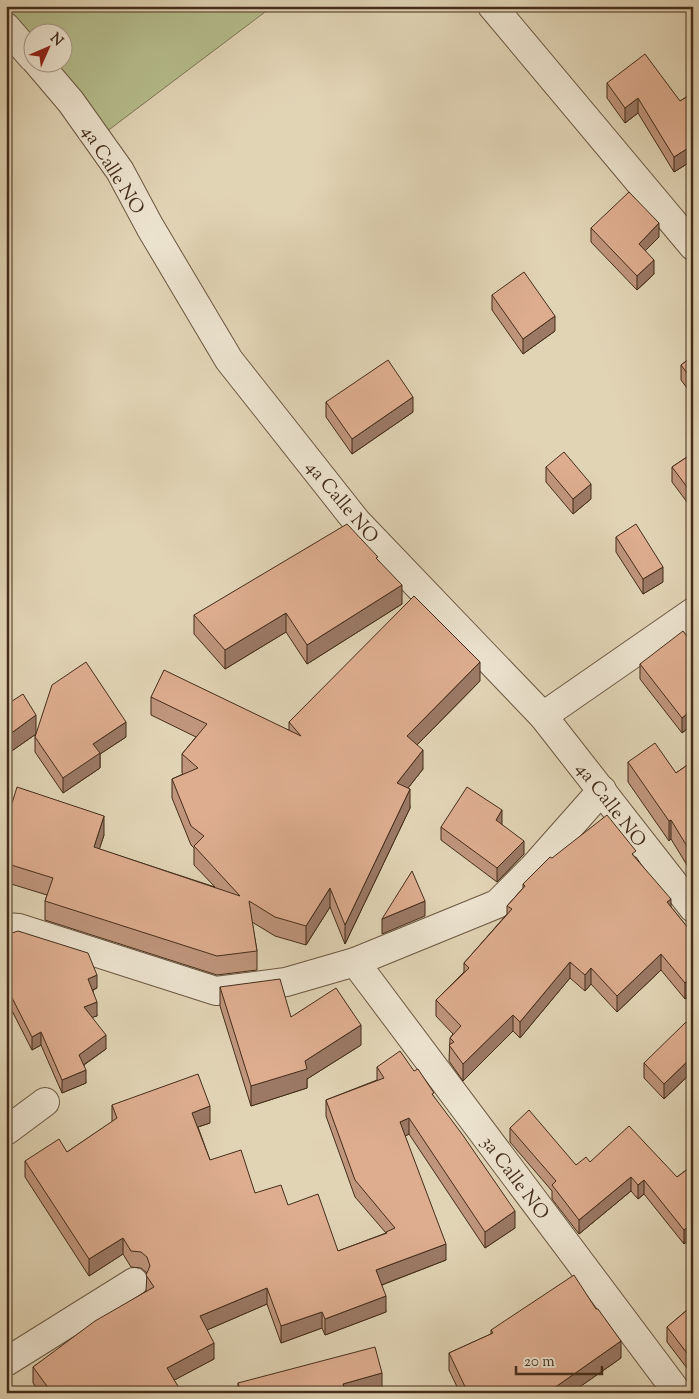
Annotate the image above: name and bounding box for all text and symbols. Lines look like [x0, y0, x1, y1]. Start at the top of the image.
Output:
north arrow [22, 22, 72, 72]
text: N [45, 29, 67, 51]
street label: 4a Calle NO [74, 120, 150, 220]
street label: 4a Calle NO [298, 455, 384, 550]
street label: 4a Calle NO [568, 757, 652, 854]
street label: 3a Calle NO [473, 1131, 555, 1226]
scale bar [516, 1344, 603, 1376]
text: 20 m [524, 1352, 555, 1373]

